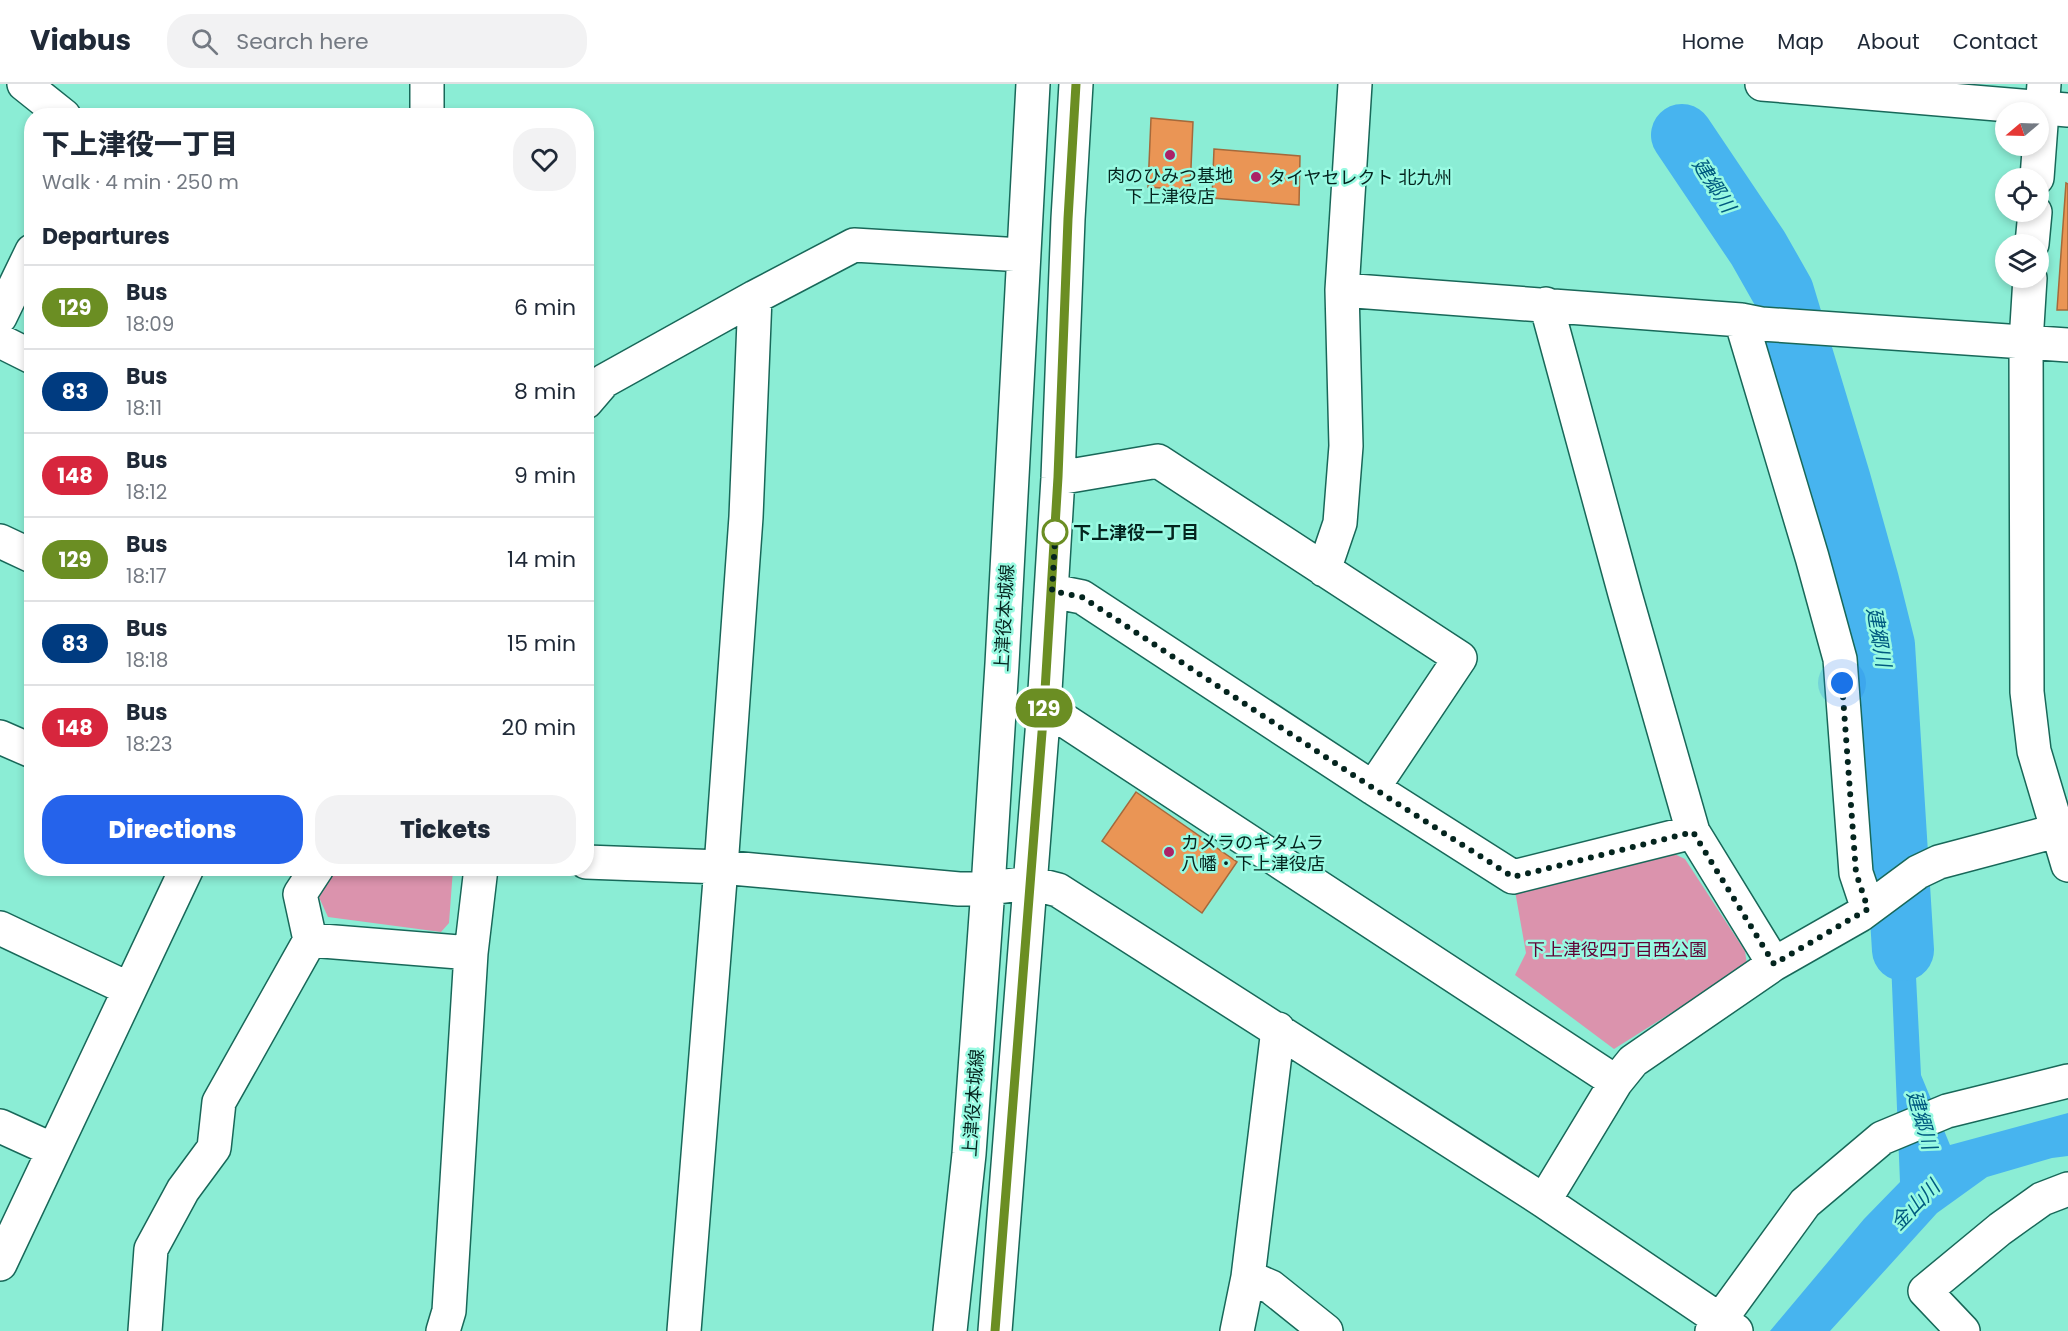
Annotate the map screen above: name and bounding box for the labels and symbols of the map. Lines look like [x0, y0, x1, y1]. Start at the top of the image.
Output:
north arrow [1995, 102, 2049, 156]
marker: 肉のひみつ基地 下上津役店 [1163, 148, 1177, 162]
water label: 建郷川 [1686, 152, 1743, 219]
place label: 肉のひみつ基地 下上津役店 [1107, 163, 1233, 209]
place label: タイヤセレクト 北九州 [1268, 165, 1452, 190]
marker: タイヤセレクト 北九州 [1249, 170, 1263, 184]
marker: 下上津役一丁目 [1042, 519, 1068, 545]
place label: 下上津役一丁目 [1073, 520, 1199, 545]
street label: 上津役本城線 [989, 563, 1019, 673]
water label: 建郷川 [1860, 605, 1898, 671]
your location [1827, 668, 1857, 698]
line badge: 129 [1010, 688, 1078, 728]
place label: カメラのキタムラ 八幡・下上津役店 [1181, 830, 1325, 876]
marker: カメラのキタムラ 八幡・下上津役店 [1162, 845, 1176, 859]
park label: 下上津役四丁目西公園 [1527, 937, 1707, 962]
street label: 上津役本城線 [957, 1048, 989, 1158]
water label: 建郷川 [1900, 1087, 1944, 1155]
water label: 金山川 [1884, 1172, 1947, 1236]

